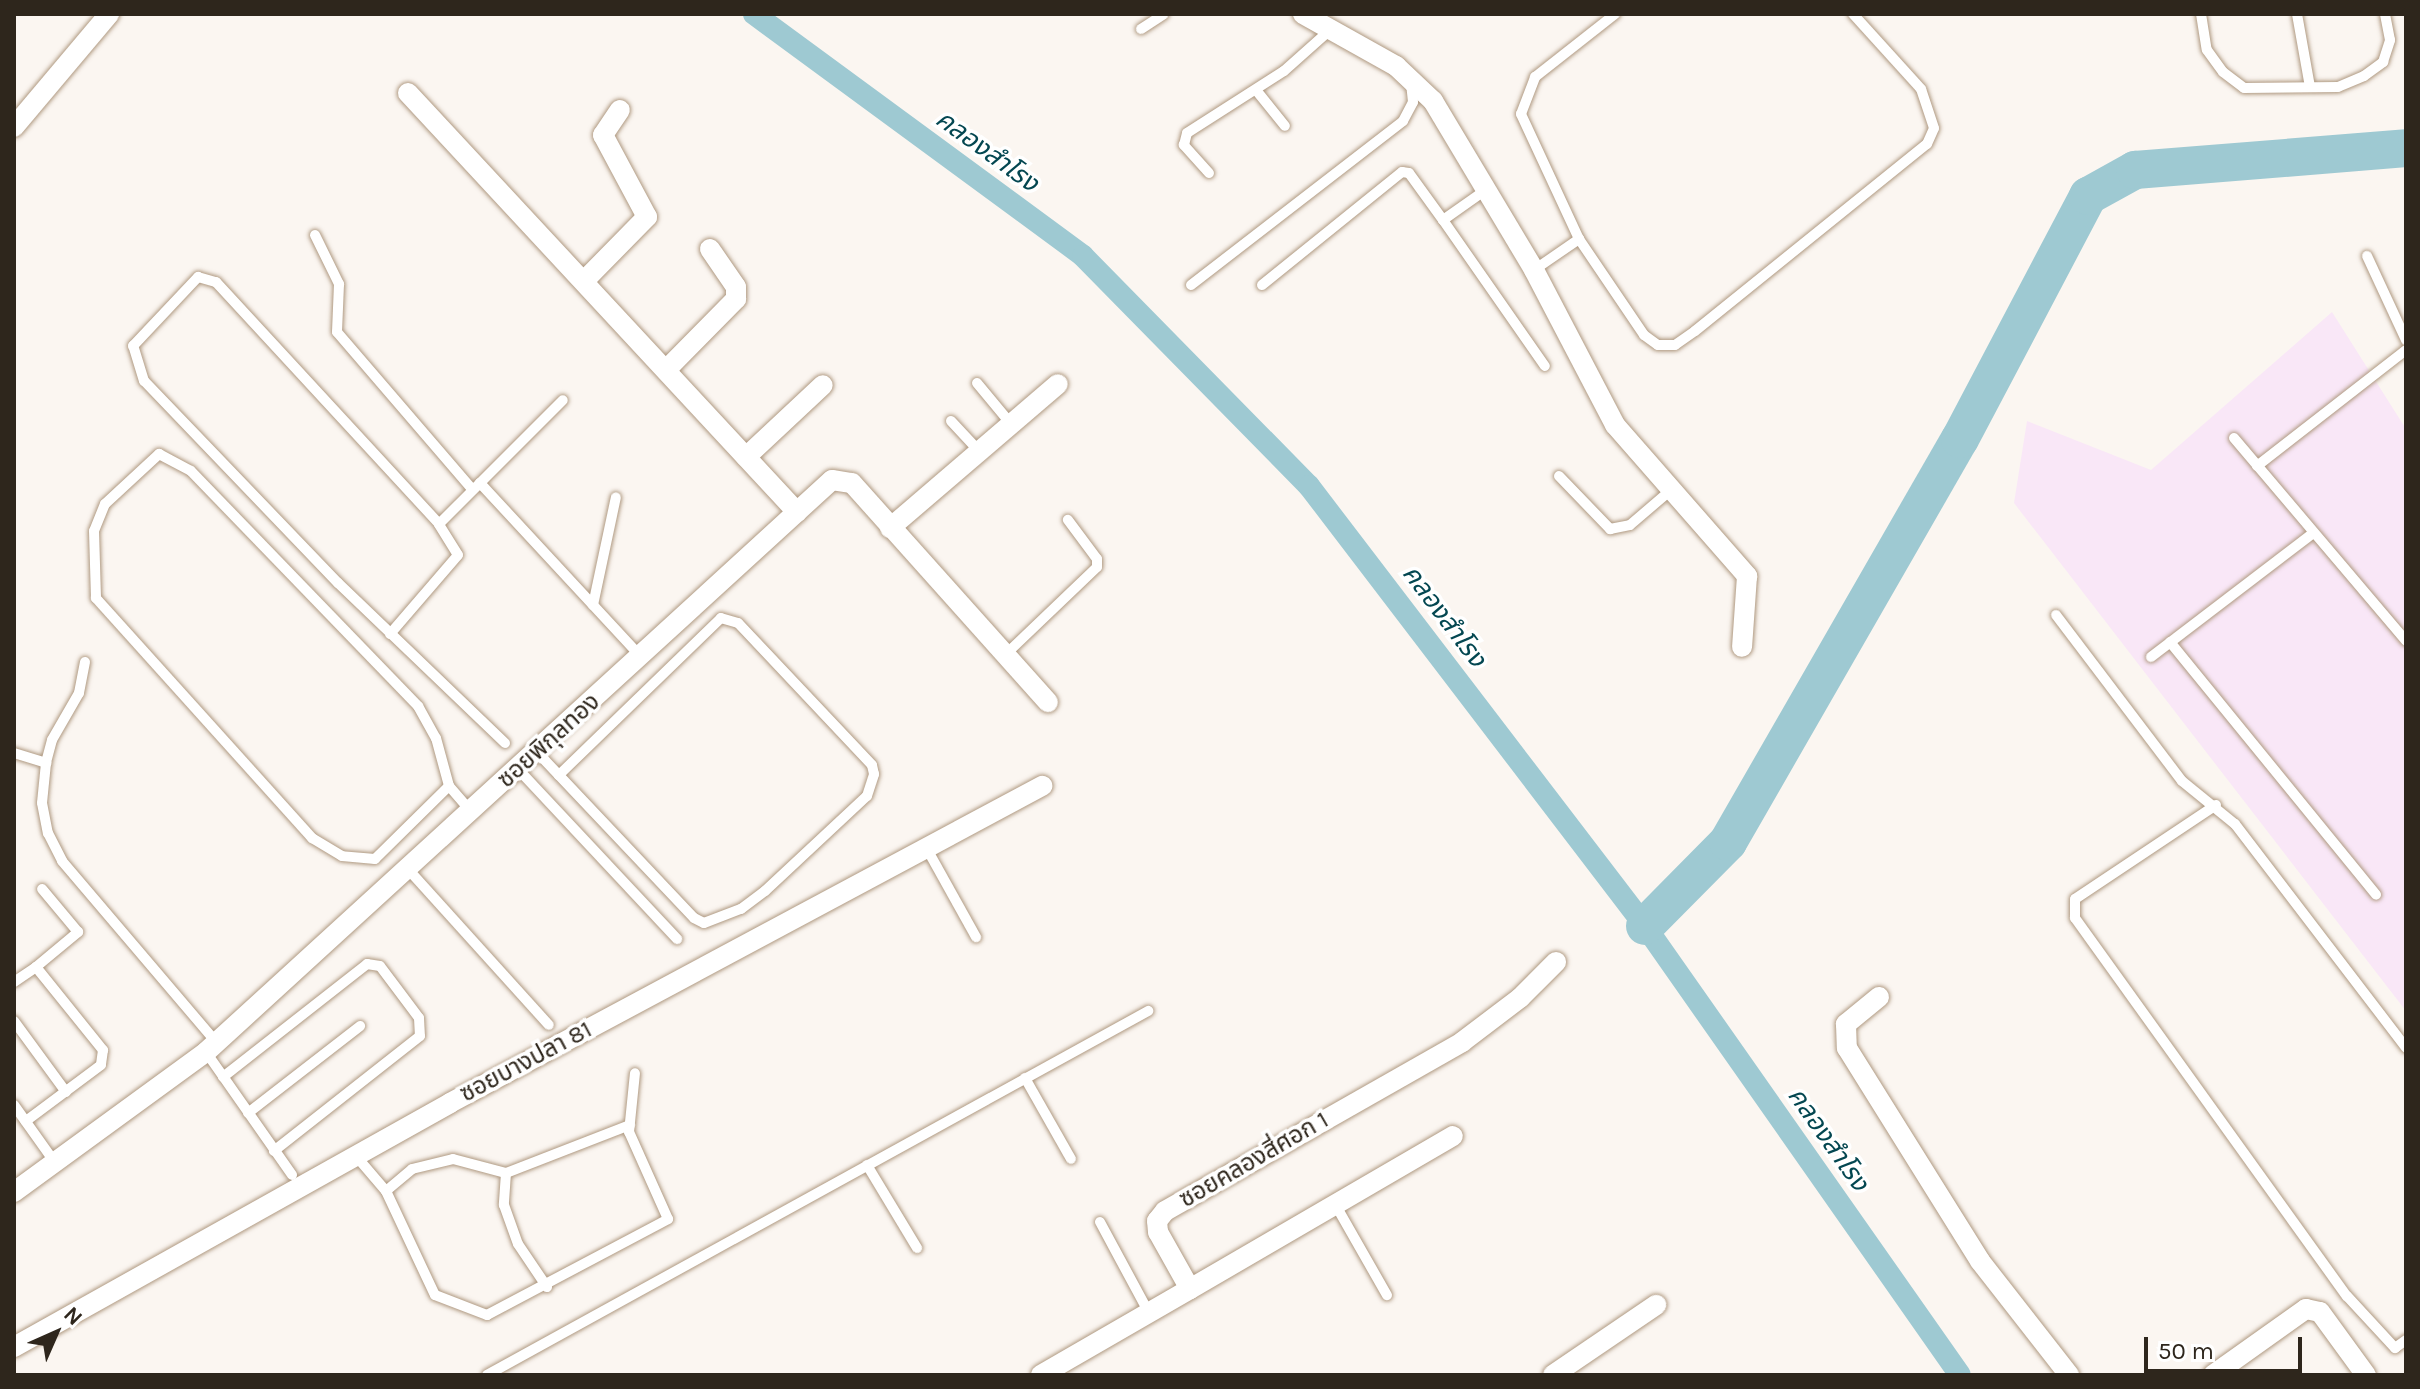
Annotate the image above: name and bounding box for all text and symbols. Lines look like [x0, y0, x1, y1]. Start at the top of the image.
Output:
water label: คลองสำโรง [929, 103, 1045, 199]
water label: คลองสำโรง [1396, 559, 1492, 673]
street label: ซอยพิกุลทอง [492, 688, 606, 794]
street label: ซอยบางปลา 81 [455, 1015, 597, 1109]
water label: คลองสำโรง [1781, 1081, 1875, 1197]
street label: ซอยคลองสี่ศอก 1 [1174, 1106, 1334, 1214]
north arrow [16, 1293, 96, 1373]
text: N [58, 1301, 88, 1331]
scale bar [2148, 1321, 2306, 1371]
text: 50 m [2158, 1337, 2214, 1365]

